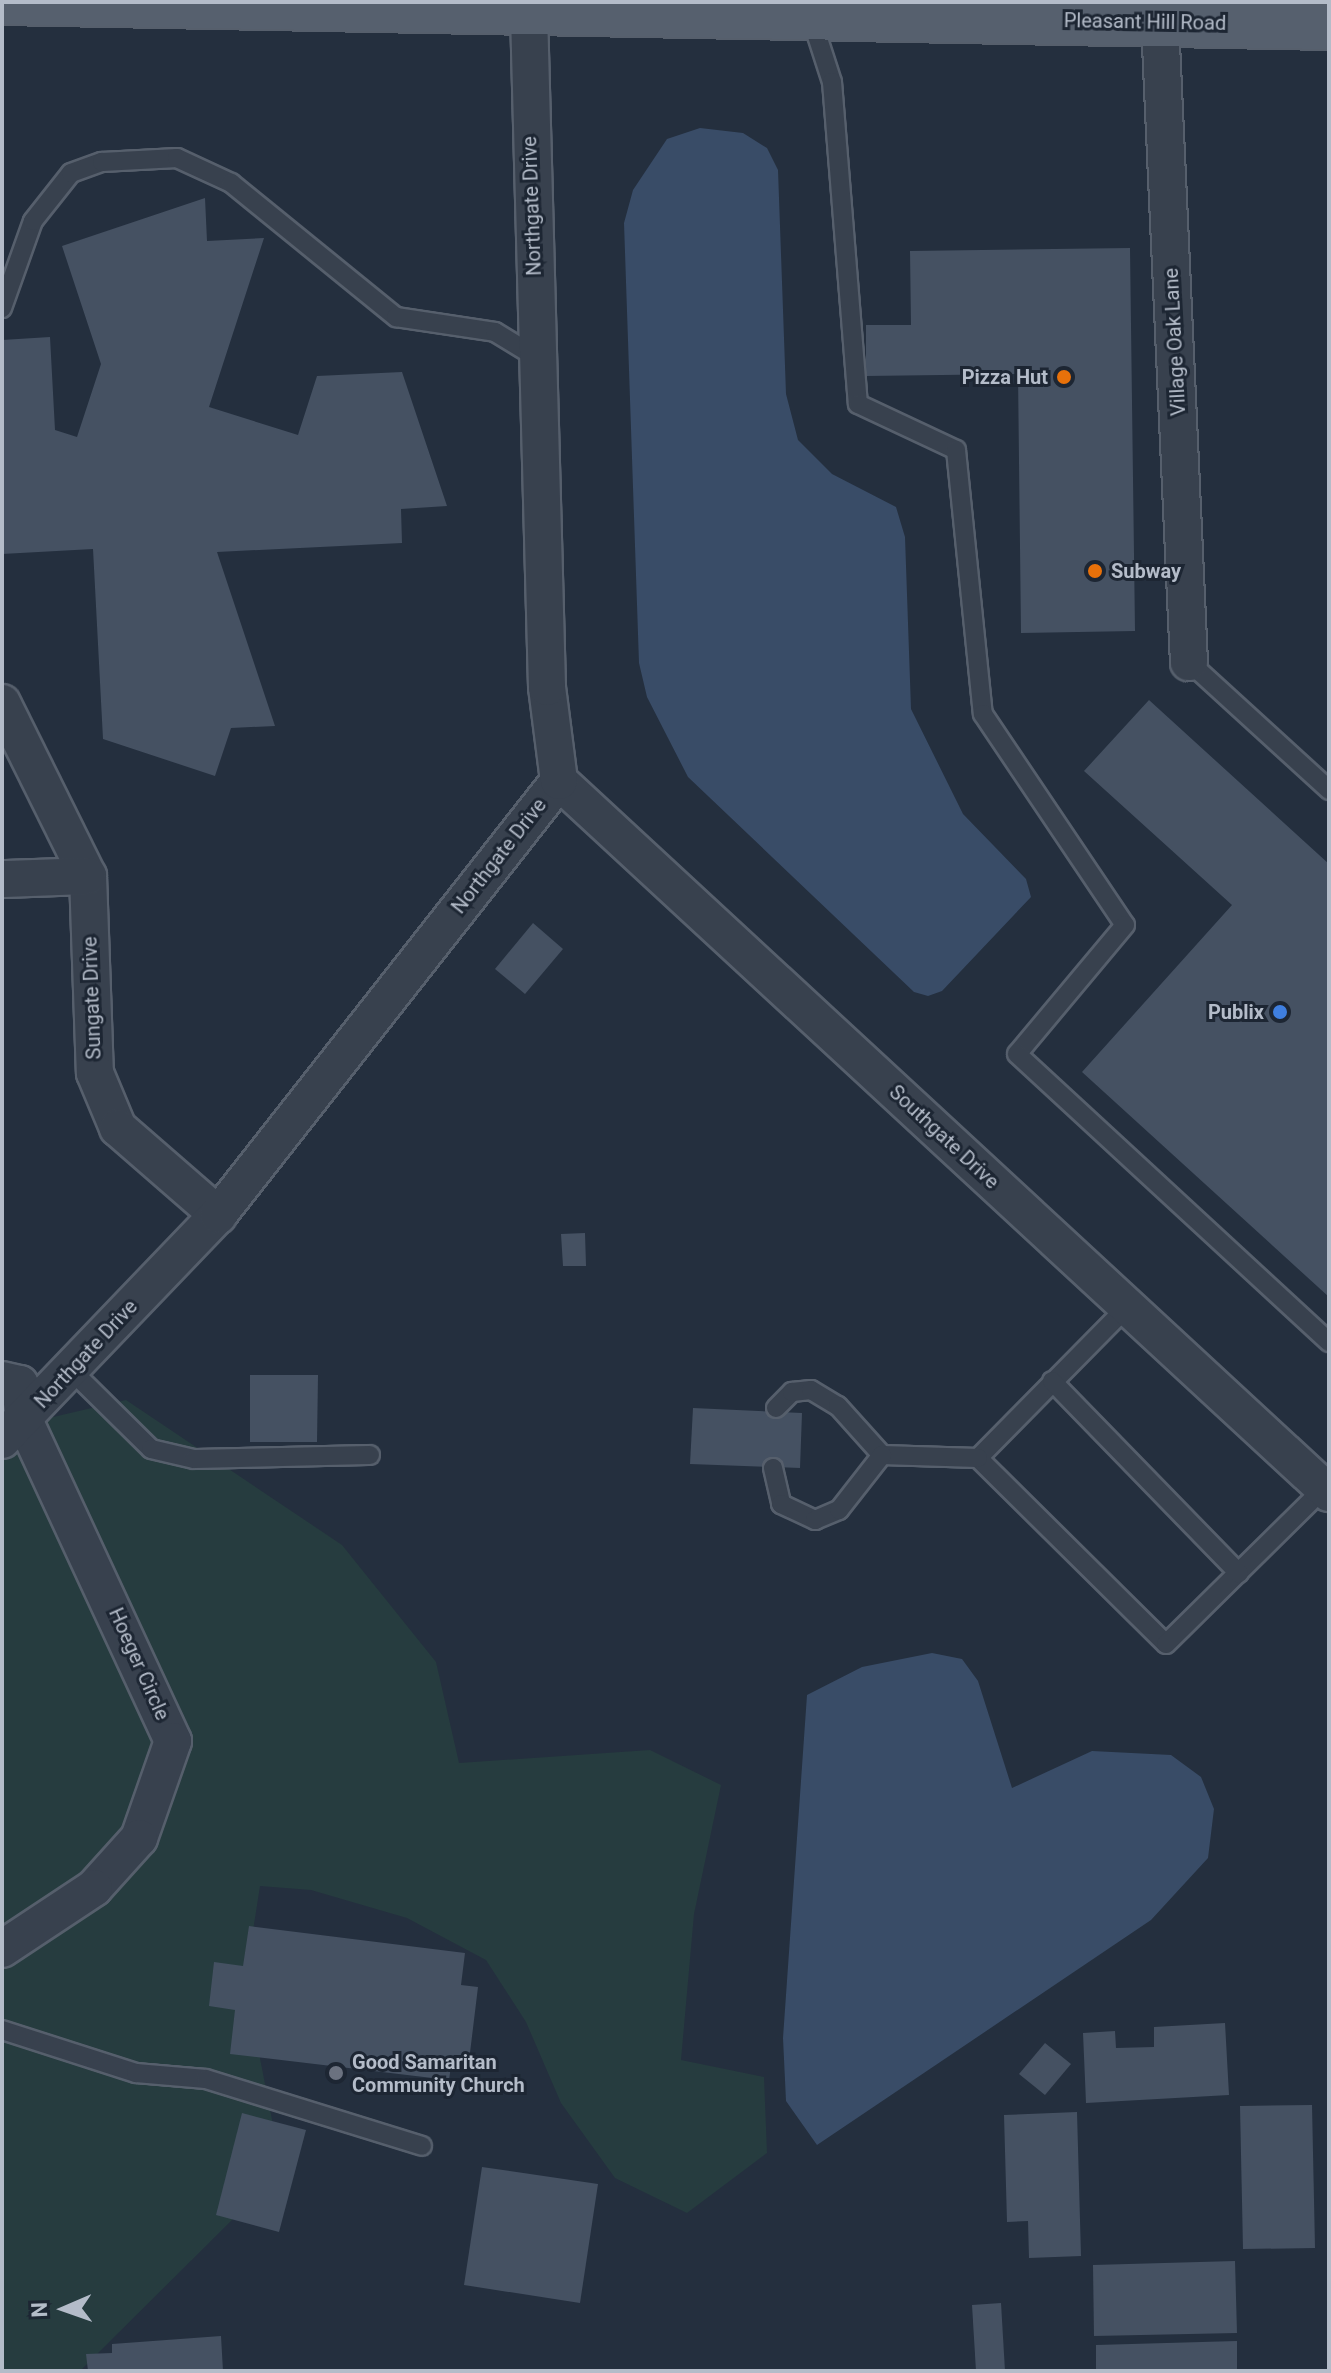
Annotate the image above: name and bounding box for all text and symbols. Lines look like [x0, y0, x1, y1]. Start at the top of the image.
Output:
street label: Pleasant Hill Road [1064, 9, 1226, 35]
street label: Northgate Drive [518, 136, 546, 276]
street label: Village Oak Lane [1159, 267, 1191, 417]
place label: Pizza Hut [962, 365, 1048, 389]
marker: Pizza Hut [1055, 368, 1073, 386]
place label: Subway [1111, 559, 1181, 583]
marker: Subway [1086, 562, 1104, 580]
street label: Northgate Drive [447, 794, 551, 918]
street label: Sungate Drive [78, 936, 106, 1060]
place label: Publix [1208, 1000, 1264, 1024]
marker: Publix [1271, 1003, 1289, 1021]
street label: Southgate Drive [884, 1080, 1004, 1194]
street label: Northgate Drive [30, 1295, 142, 1413]
street label: Hoeger Circle [104, 1604, 174, 1724]
place label: Good Samaritan Community Church [352, 2050, 525, 2097]
marker: Good Samaritan Community Church [327, 2064, 345, 2082]
north arrow [24, 2269, 104, 2349]
text: N [27, 2302, 52, 2318]

